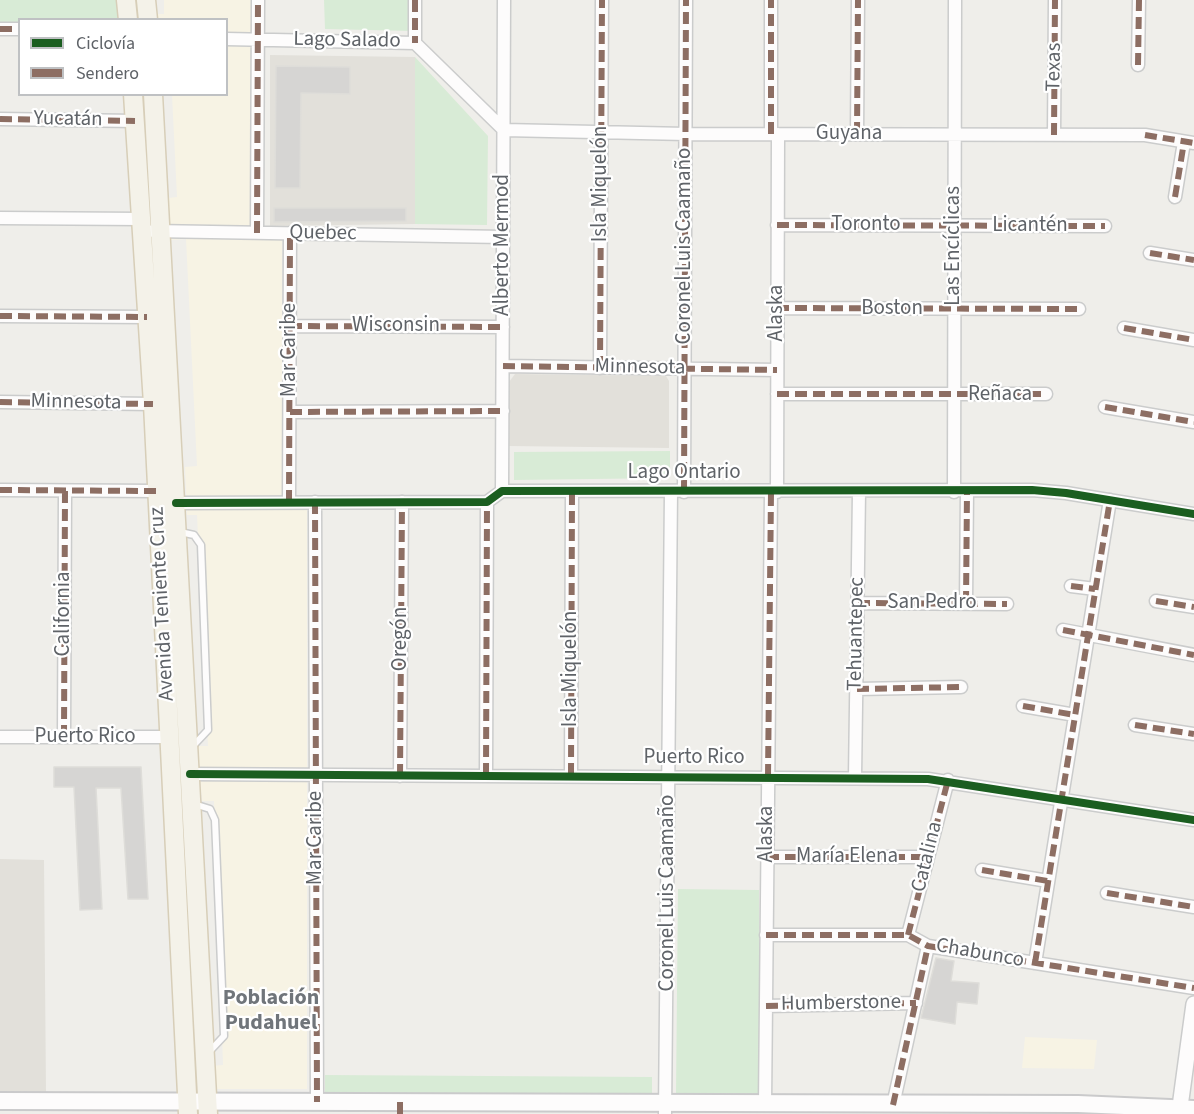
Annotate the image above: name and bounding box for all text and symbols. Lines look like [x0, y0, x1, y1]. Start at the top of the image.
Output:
legend [18, 18, 228, 96]
street label: Lago Salado [293, 27, 401, 55]
text: Ciclovía [76, 31, 135, 56]
street label: Texas [1042, 42, 1068, 92]
text: Sendero [76, 61, 139, 86]
street label: Yucatán [33, 107, 103, 133]
street label: Guyana [816, 121, 882, 147]
street label: Isla Miquelón [588, 126, 614, 242]
street label: Coronel Luis Caamaño [672, 148, 698, 344]
street label: Alberto Mermod [490, 174, 516, 316]
street label: Las Encíclicas [941, 186, 967, 306]
street label: Toronto [831, 212, 901, 238]
street label: Licantén [992, 213, 1068, 239]
street label: Quebec [289, 221, 357, 247]
street label: Alaska [764, 285, 790, 341]
street label: Boston [861, 296, 923, 322]
street label: Mar Caribe [277, 303, 303, 397]
street label: Wisconsin [352, 313, 440, 339]
street label: Minnesota [594, 355, 686, 381]
street label: Reñaca [968, 382, 1032, 408]
street label: Minnesota [30, 390, 122, 416]
street label: Lago Ontario [627, 460, 741, 486]
street label: Avenida Teniente Cruz [145, 506, 181, 702]
street label: California [51, 572, 77, 656]
street label: Tehuantepec [843, 577, 871, 691]
street label: San Pedro [887, 590, 977, 616]
street label: Oregón [388, 607, 414, 671]
street label: Isla Miquelón [558, 611, 584, 727]
street label: Puerto Rico [34, 724, 136, 750]
street label: Puerto Rico [643, 745, 745, 771]
street label: Mar Caribe [303, 791, 329, 885]
street label: Coronel Luis Caamaño [655, 795, 681, 991]
street label: Alaska [754, 806, 780, 862]
street label: Catalina [907, 819, 949, 895]
street label: María Elena [796, 844, 898, 870]
street label: Chabunco [934, 934, 1026, 974]
district label: Población Pudahuel [223, 986, 319, 1038]
street label: Humberstone [781, 990, 901, 1018]

